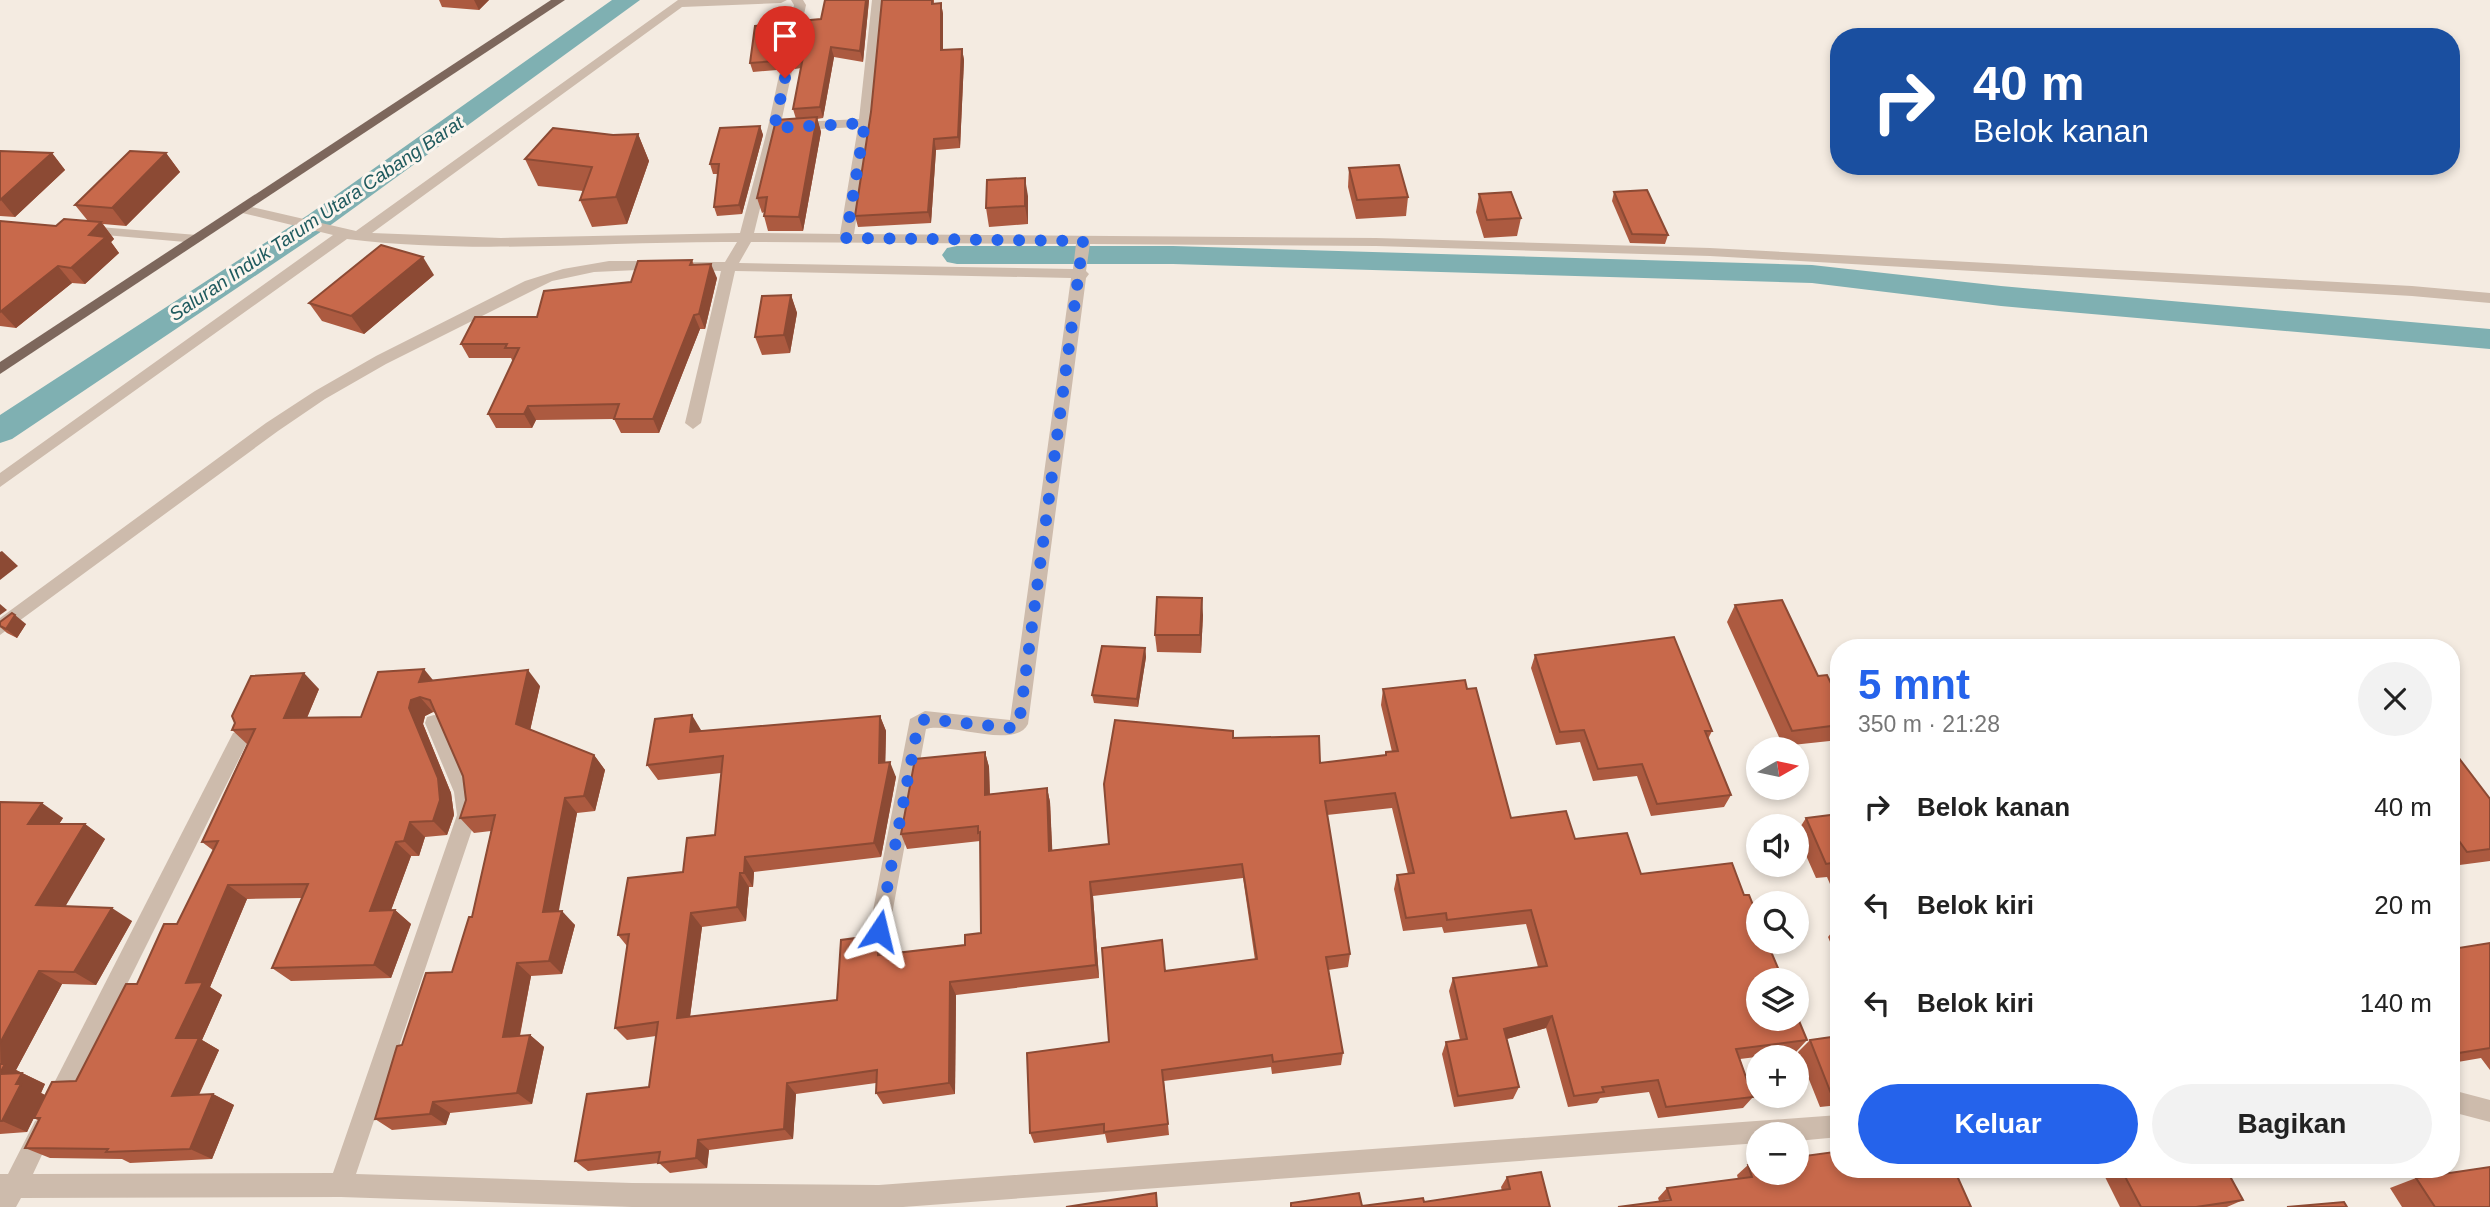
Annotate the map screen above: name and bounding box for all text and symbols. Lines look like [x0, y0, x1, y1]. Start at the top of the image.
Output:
pin [755, 6, 815, 78]
icon: arrive [766, 17, 804, 55]
icon: right [1858, 56, 1949, 147]
text: 40 m [1973, 56, 2085, 110]
water label: Saluran Induk Tarum Utara Cabang Barat [165, 111, 468, 325]
text: Belok kanan [1973, 113, 2149, 149]
text: 5 mnt [1858, 661, 1970, 708]
button: close [2358, 662, 2432, 736]
text: 350 m · 21:28 [1858, 711, 2000, 737]
north arrow [1746, 737, 1810, 800]
map controls [1746, 737, 1809, 1185]
icon: right [1858, 788, 1896, 826]
text: Belok kanan [1917, 792, 2070, 822]
text: 40 m [2374, 792, 2432, 822]
button: sound [1746, 814, 1809, 877]
icon: left [1858, 886, 1896, 924]
text: Belok kiri [1917, 890, 2034, 920]
text: 20 m [2374, 890, 2432, 920]
button: search [1746, 891, 1809, 954]
position arrow [842, 894, 916, 968]
button: layers [1746, 968, 1809, 1031]
icon: left [1858, 984, 1896, 1022]
text: Belok kiri [1917, 988, 2034, 1018]
text: 140 m [2360, 988, 2432, 1018]
button: + [1746, 1045, 1809, 1108]
button: Keluar [1858, 1084, 2138, 1164]
button: Bagikan [2152, 1084, 2432, 1164]
button: − [1746, 1122, 1809, 1185]

